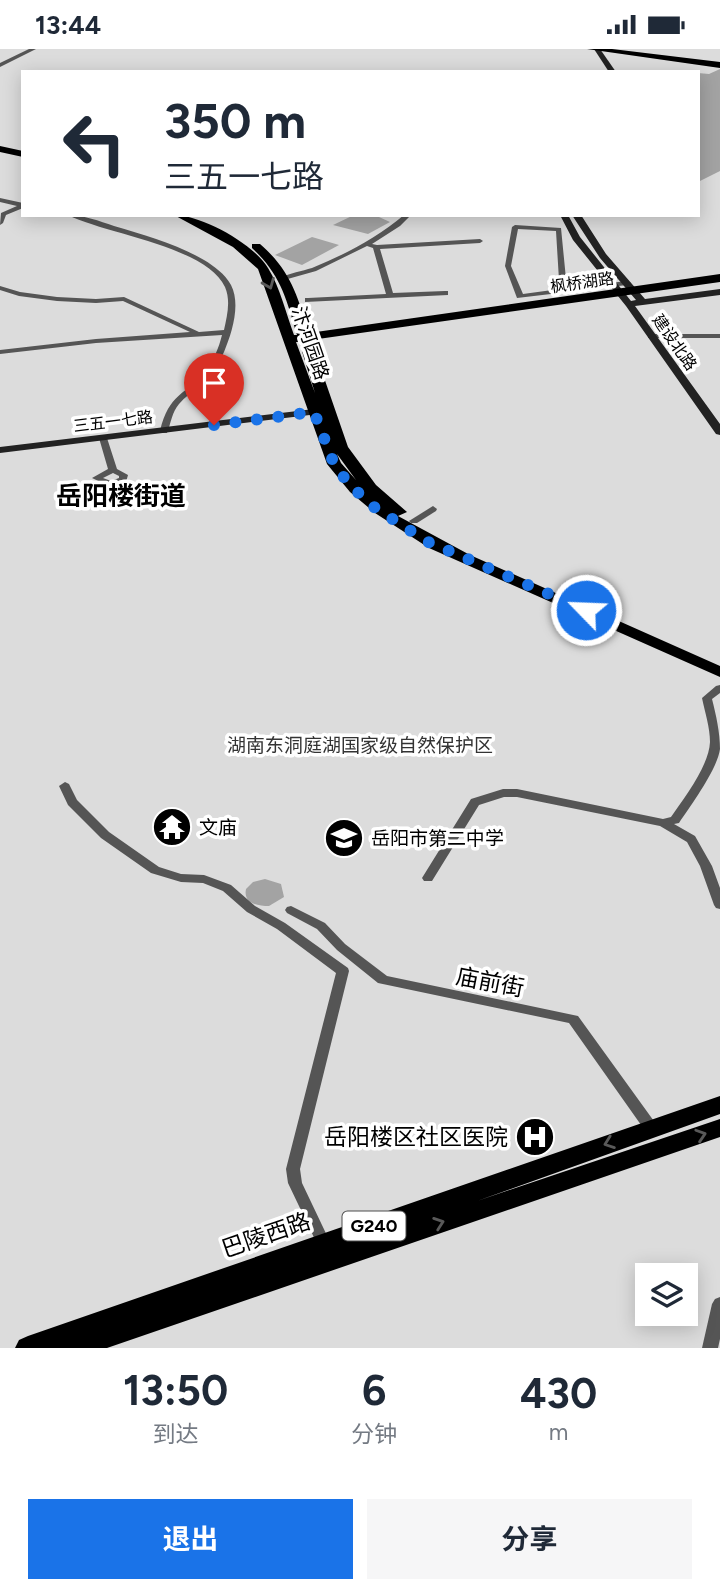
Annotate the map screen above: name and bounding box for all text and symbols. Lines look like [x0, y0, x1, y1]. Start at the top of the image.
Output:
text: 13:44 [35, 9, 101, 41]
text: 350 m [164, 91, 306, 150]
icon: left [49, 98, 140, 189]
text: 三五一七路 [164, 158, 324, 196]
street label: 枫桥湖路 [549, 269, 615, 296]
one-way arrow [261, 277, 275, 289]
street label: 汴河园路 [287, 303, 334, 383]
street label: 建设北路 [648, 311, 701, 374]
pin [184, 353, 244, 425]
icon: arrive [195, 364, 233, 402]
street label: 三五一七路 [72, 407, 154, 436]
district label: 岳阳楼街道 [56, 480, 186, 512]
position arrow [549, 573, 623, 647]
park label: 湖南东洞庭湖国家级自然保护区 [227, 734, 493, 757]
temple icon: 文庙 [151, 806, 193, 848]
place label: 文庙 [199, 816, 237, 839]
school or university icon: 岳阳市第二中学 [323, 817, 365, 859]
place label: 岳阳市第二中学 [371, 827, 504, 850]
street label: 庙前街 [453, 962, 527, 1002]
hospital icon: 岳阳楼区社区医院 [514, 1116, 556, 1158]
place label: 岳阳楼区社区医院 [324, 1123, 508, 1151]
one-way arrow [694, 1128, 706, 1143]
one-way arrow [604, 1135, 616, 1149]
street label: 巴陵西路 [218, 1207, 314, 1263]
road number: G240 [342, 1211, 406, 1241]
one-way arrow [432, 1217, 445, 1231]
map controls [635, 1263, 698, 1326]
button: layers [635, 1263, 698, 1326]
text: 13:50 [123, 1365, 228, 1416]
text: 6 [362, 1365, 386, 1416]
text: 430 [520, 1368, 597, 1419]
text: m [549, 1418, 568, 1446]
text: 到达 [153, 1420, 199, 1448]
text: 分钟 [351, 1420, 397, 1448]
button: 退出 [28, 1499, 353, 1579]
button: 分享 [367, 1499, 692, 1579]

